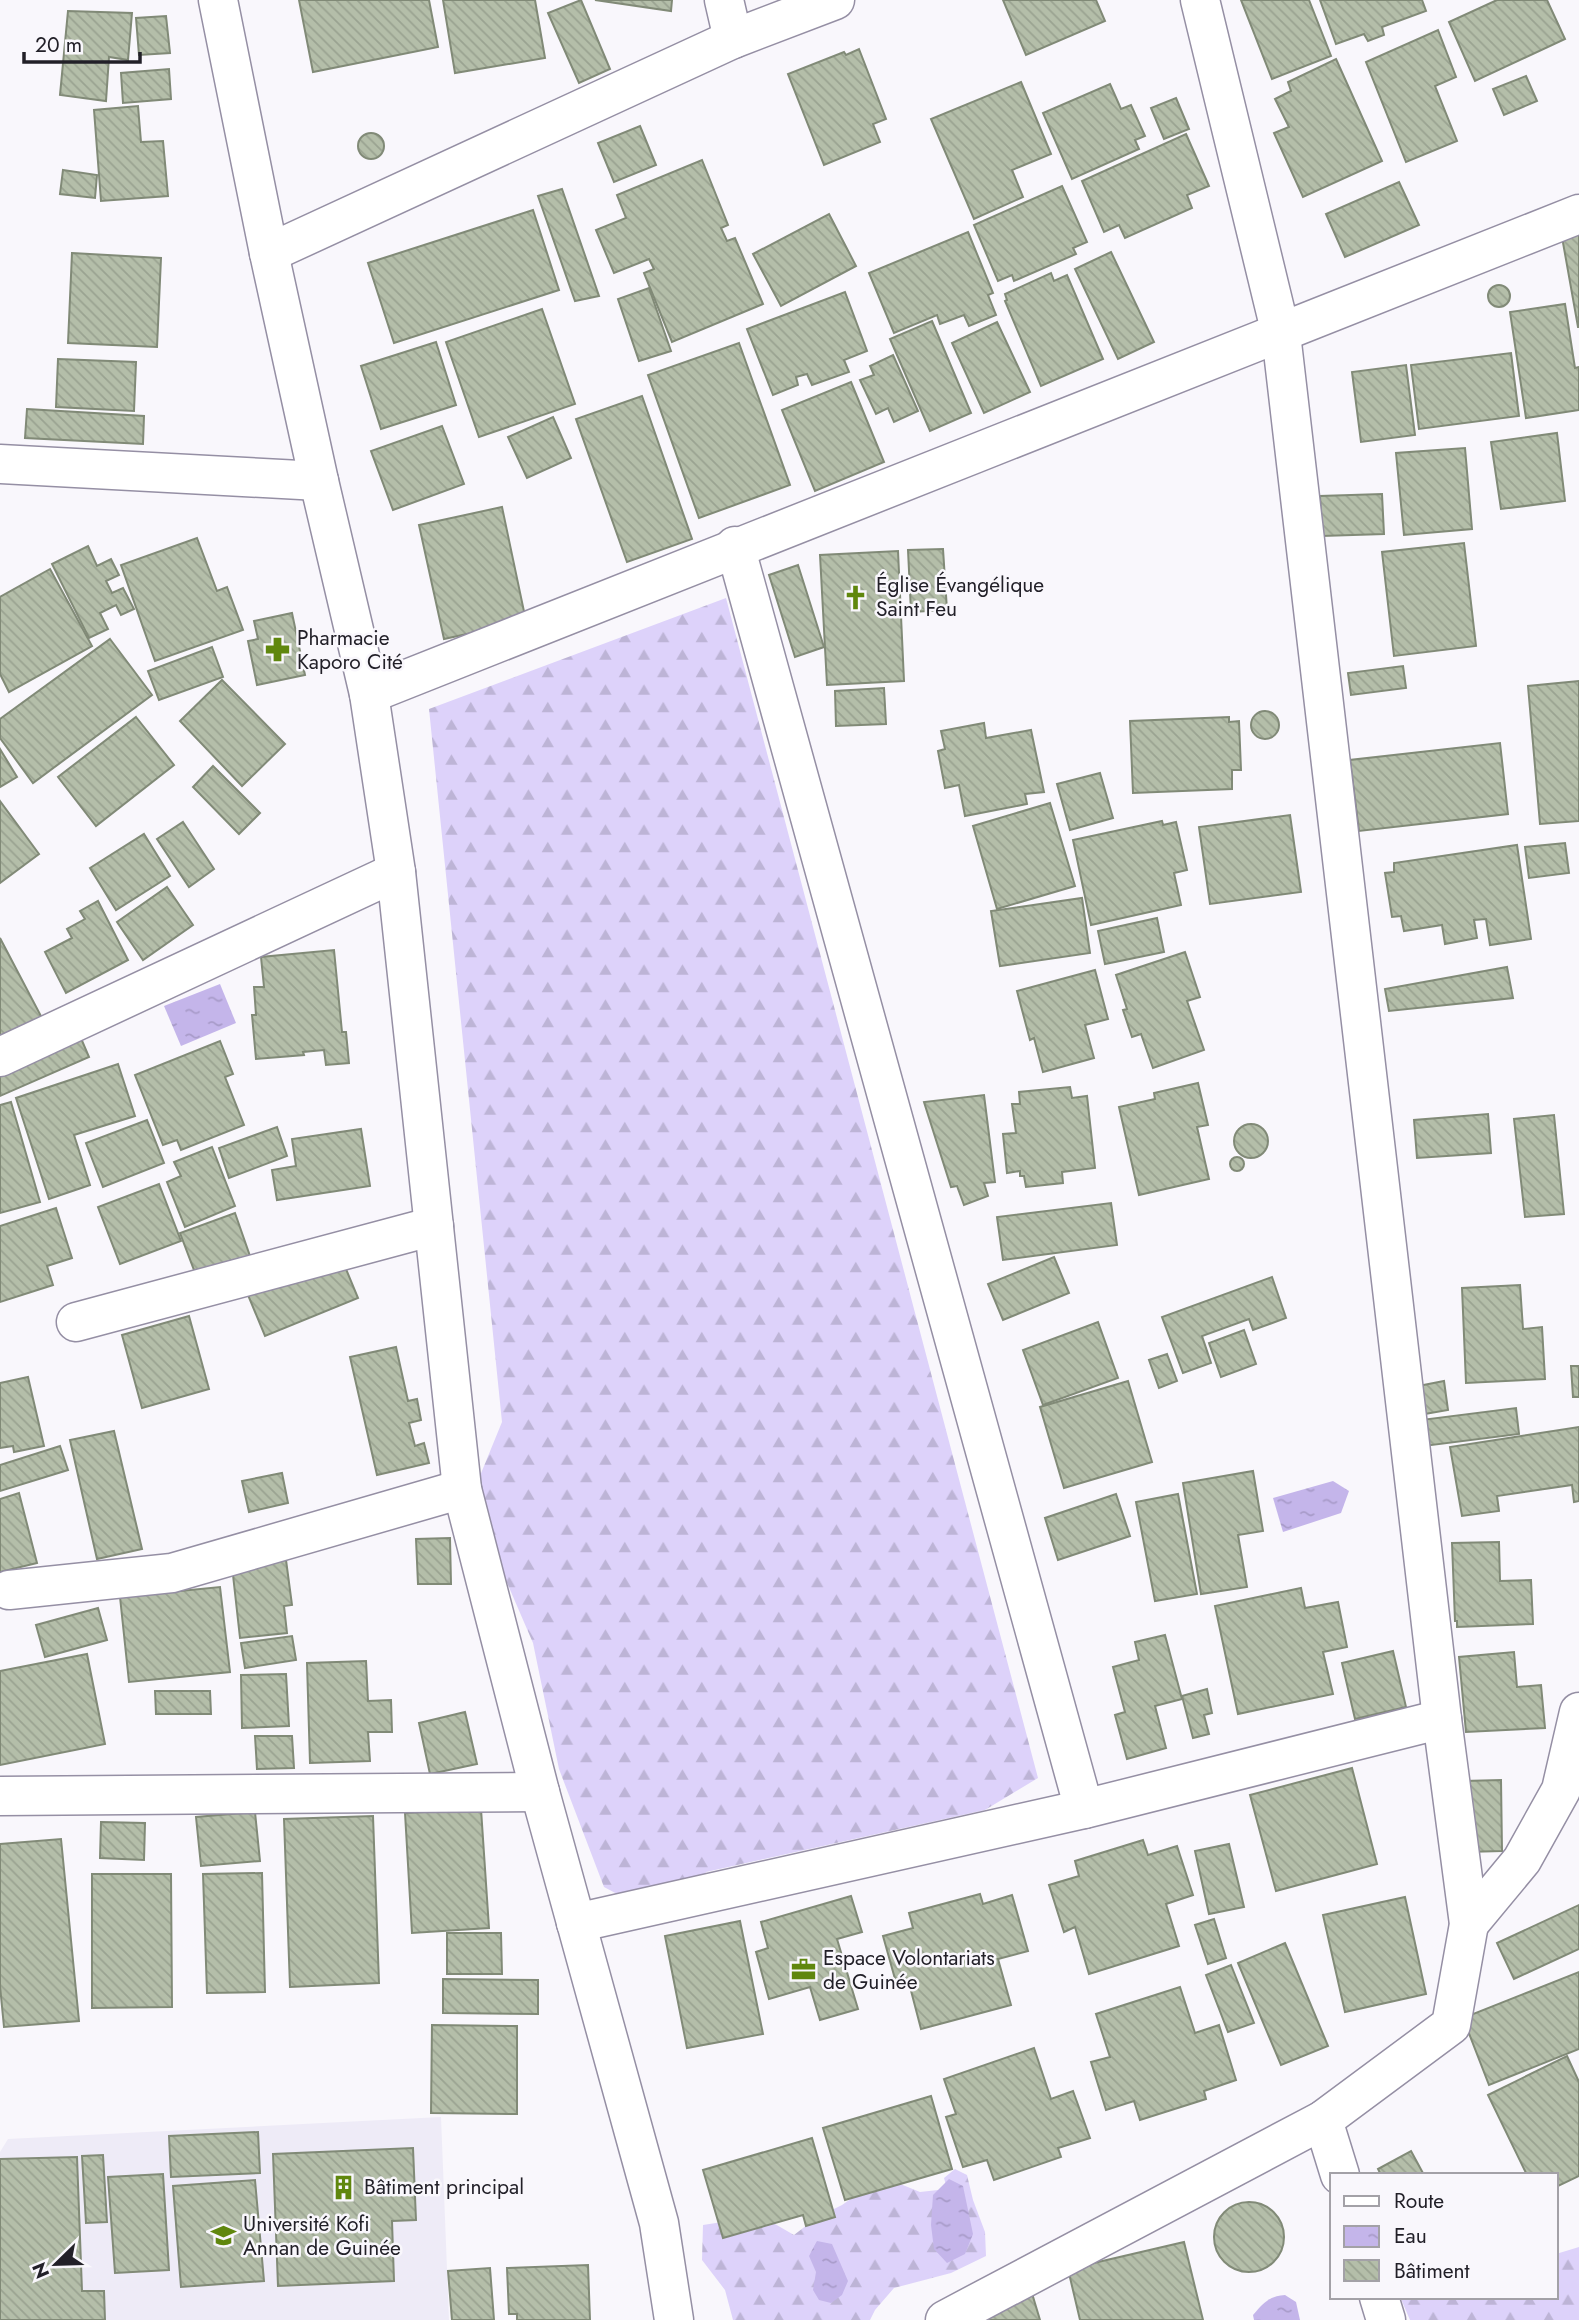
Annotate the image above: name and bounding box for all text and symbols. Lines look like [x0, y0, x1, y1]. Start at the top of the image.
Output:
scale bar [24, 21, 140, 65]
text: 20 m [35, 30, 82, 60]
place label: Église Évangélique Saint Feu [876, 570, 1044, 624]
church icon: Église Évangélique Saint Feu [842, 583, 870, 611]
place label: Pharmacie Kaporo Cité [297, 623, 403, 677]
pharmacy icon: Pharmacie Kaporo Cité [263, 636, 291, 664]
place label: Espace Volontariats de Guinée [823, 1943, 995, 1997]
office icon: Espace Volontariats de Guinée [789, 1956, 817, 1984]
place label: Bâtiment principal [364, 2172, 524, 2202]
building icon: Bâtiment principal [330, 2173, 358, 2201]
legend [1330, 2173, 1558, 2299]
text: Route [1394, 2186, 1444, 2216]
place label: Université Kofi Annan de Guinée [243, 2209, 401, 2263]
text: Eau [1394, 2221, 1427, 2251]
school or university icon: Université Kofi Annan de Guinée [209, 2222, 237, 2250]
north arrow [21, 2229, 91, 2299]
text: Bâtiment [1394, 2256, 1470, 2286]
text: N [25, 2258, 56, 2283]

